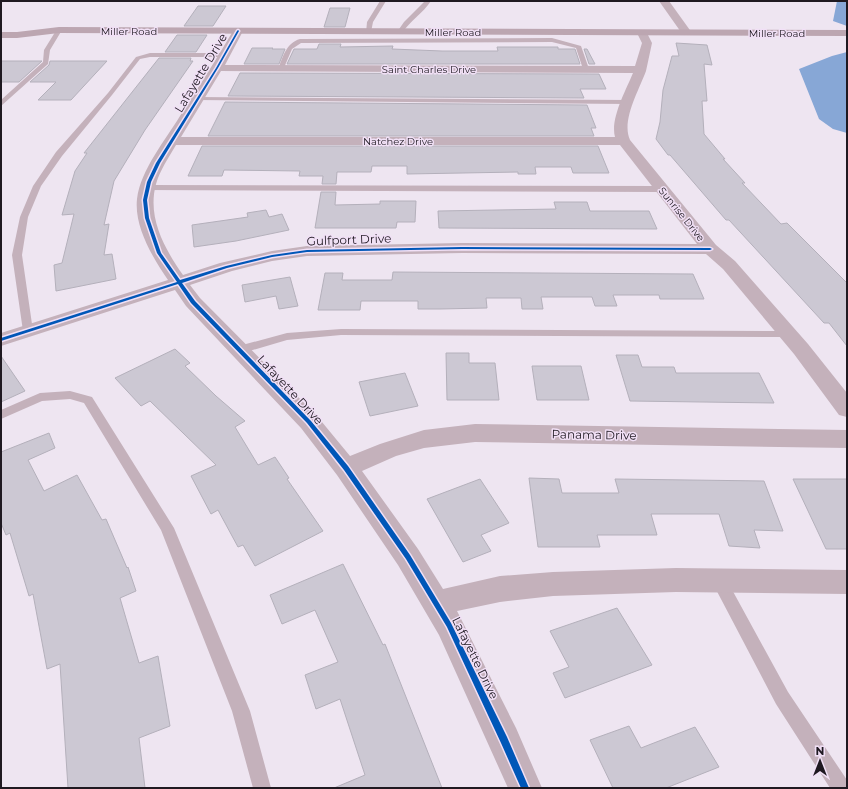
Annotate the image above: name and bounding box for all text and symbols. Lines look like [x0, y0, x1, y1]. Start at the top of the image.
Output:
street label: Miller Road [101, 25, 157, 38]
street label: Miller Road [425, 26, 481, 39]
street label: Miller Road [749, 27, 805, 40]
street label: Lafayette Drive [171, 30, 230, 115]
street label: Saint Charles Drive [382, 63, 476, 76]
street label: Natchez Drive [363, 135, 433, 148]
street label: Sunrise Drive [656, 185, 707, 244]
street label: Gulfport Drive [306, 231, 392, 248]
street label: Lafayette Drive [254, 352, 326, 428]
street label: Panama Drive [551, 426, 637, 443]
street label: Lafayette Drive [449, 614, 502, 701]
north arrow [800, 741, 840, 781]
text: N [816, 744, 824, 758]

